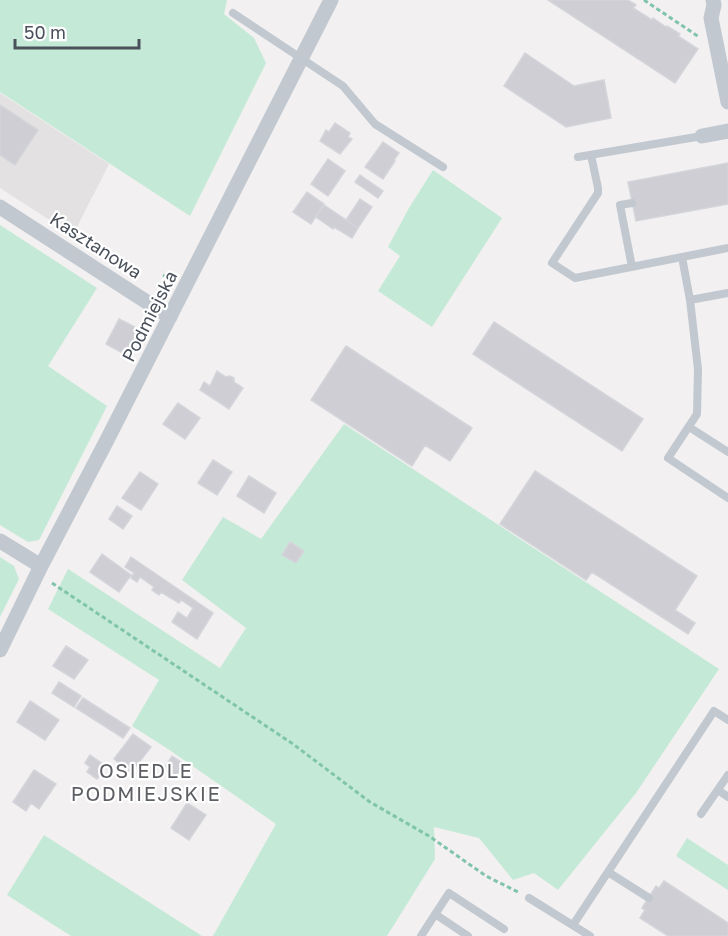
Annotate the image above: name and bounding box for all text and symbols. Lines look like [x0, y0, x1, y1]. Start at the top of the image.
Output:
scale bar [15, 12, 140, 50]
text: 50 m [24, 21, 66, 43]
street label: Kasztanowa [46, 207, 146, 283]
street label: Podmiejska [117, 267, 181, 365]
district label: OSIEDLE PODMIEJSKIE [71, 758, 221, 805]

